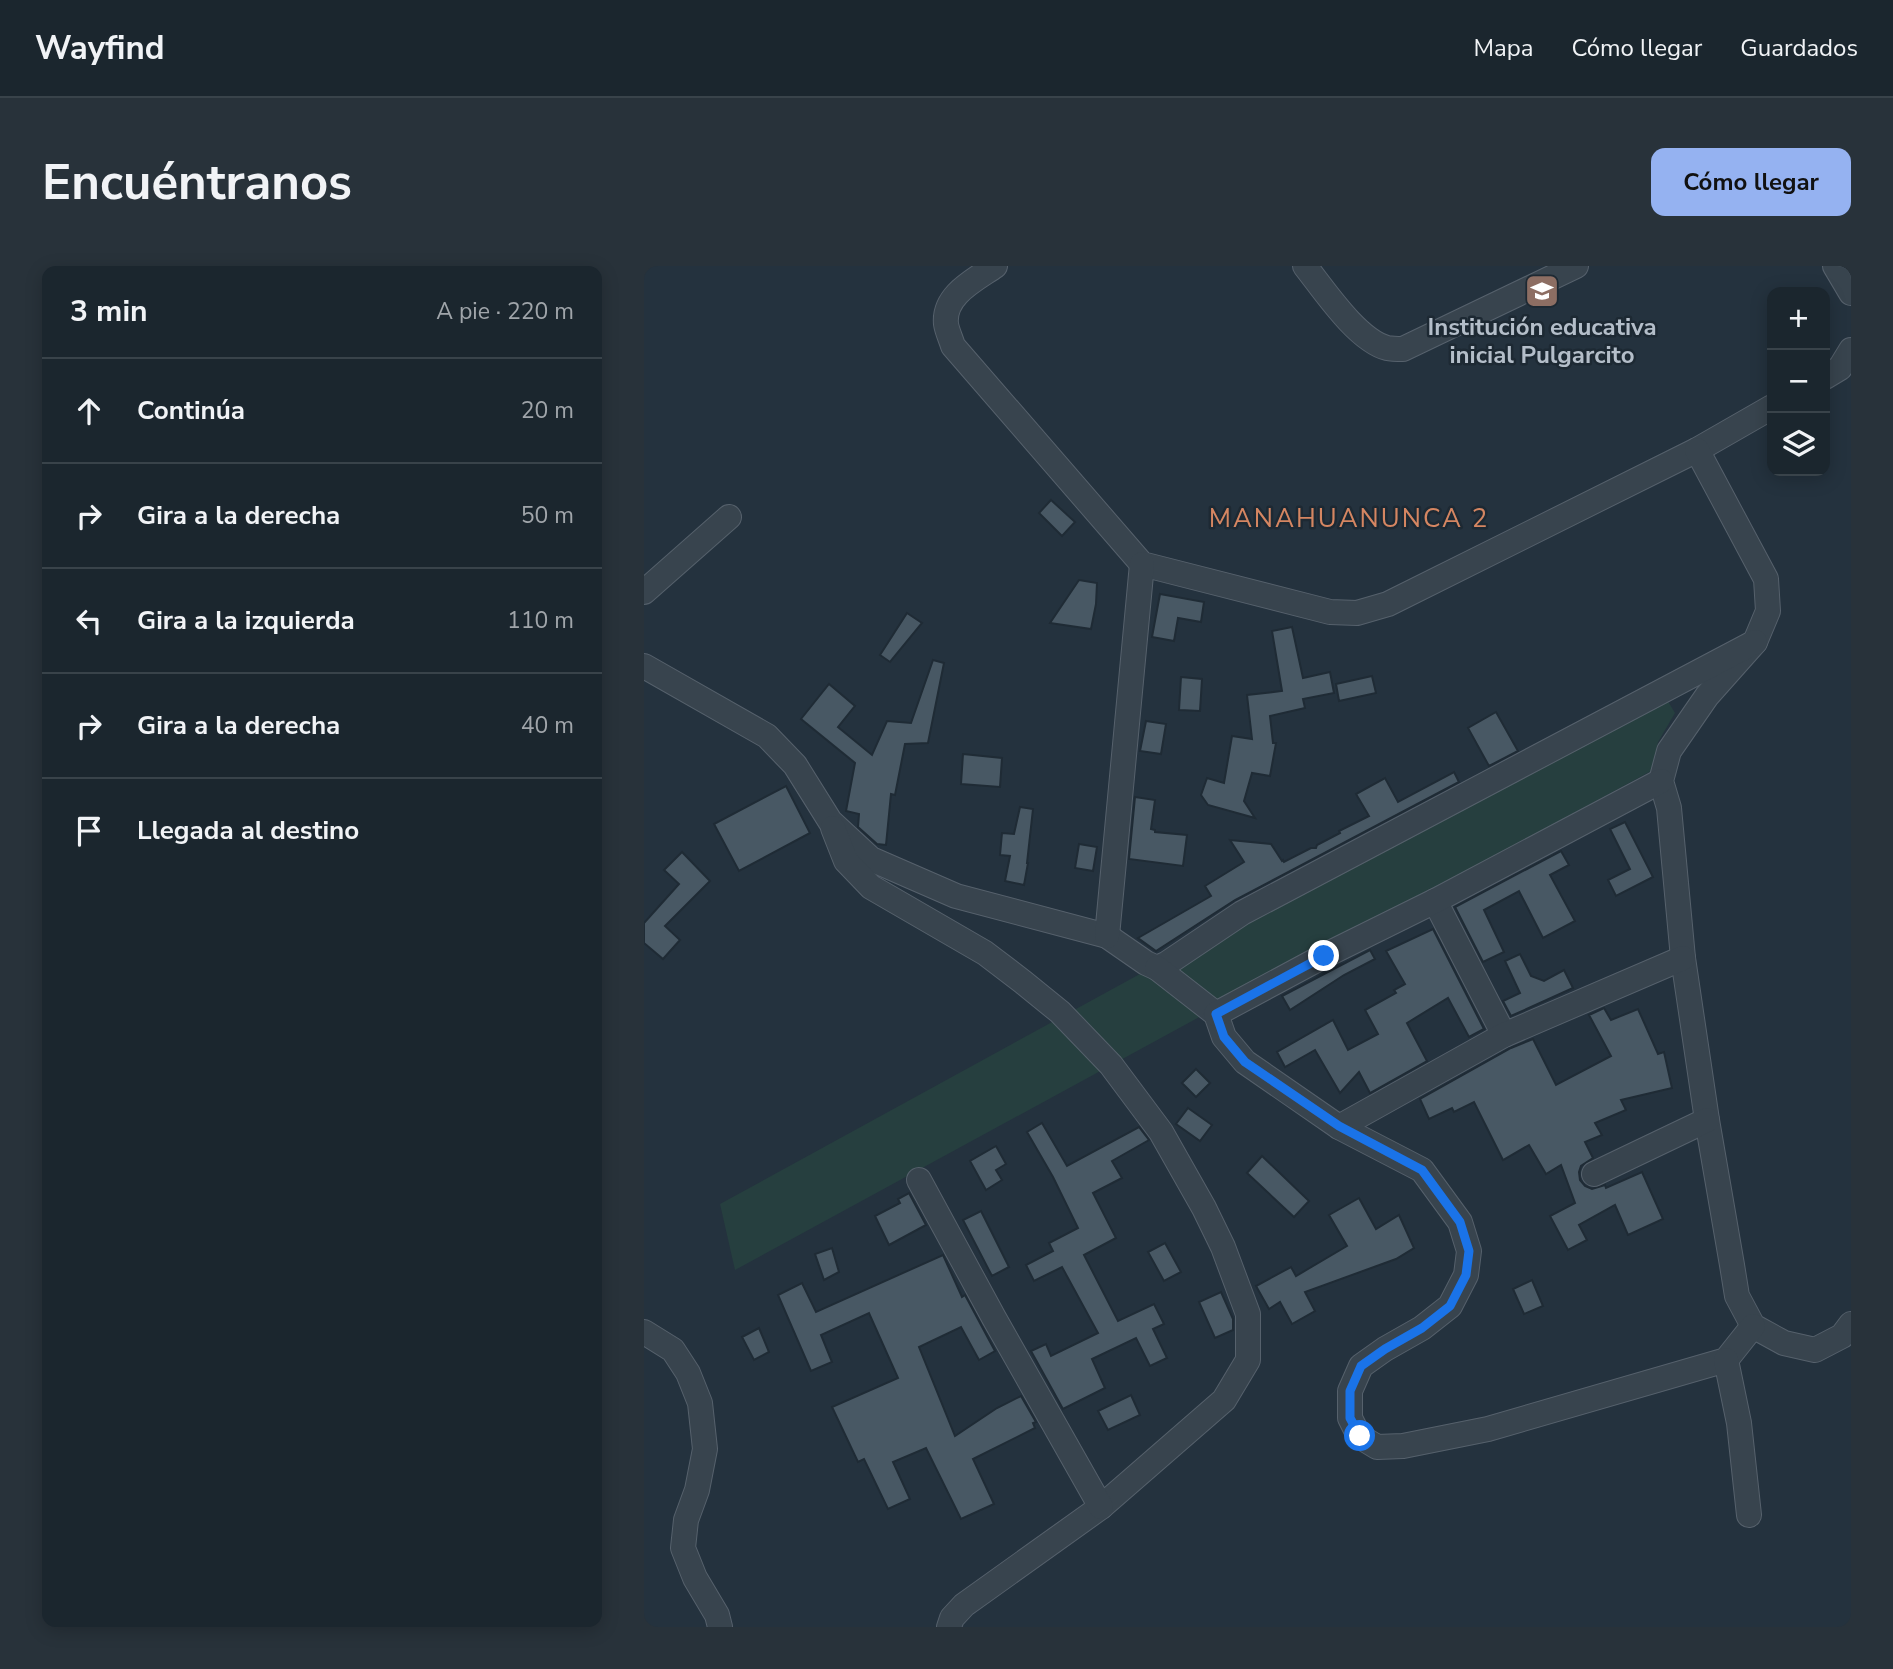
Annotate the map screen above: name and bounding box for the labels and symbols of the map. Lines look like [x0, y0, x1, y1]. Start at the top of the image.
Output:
school or university icon: Institución educativa inicial Pulgarcito [1523, 272, 1561, 310]
place label: Institución educativa inicial Pulgarcito [1427, 311, 1657, 371]
district label: MANAHUANUNCA 2 [1209, 501, 1489, 536]
route end [1308, 940, 1339, 971]
route start [1344, 1420, 1375, 1451]

